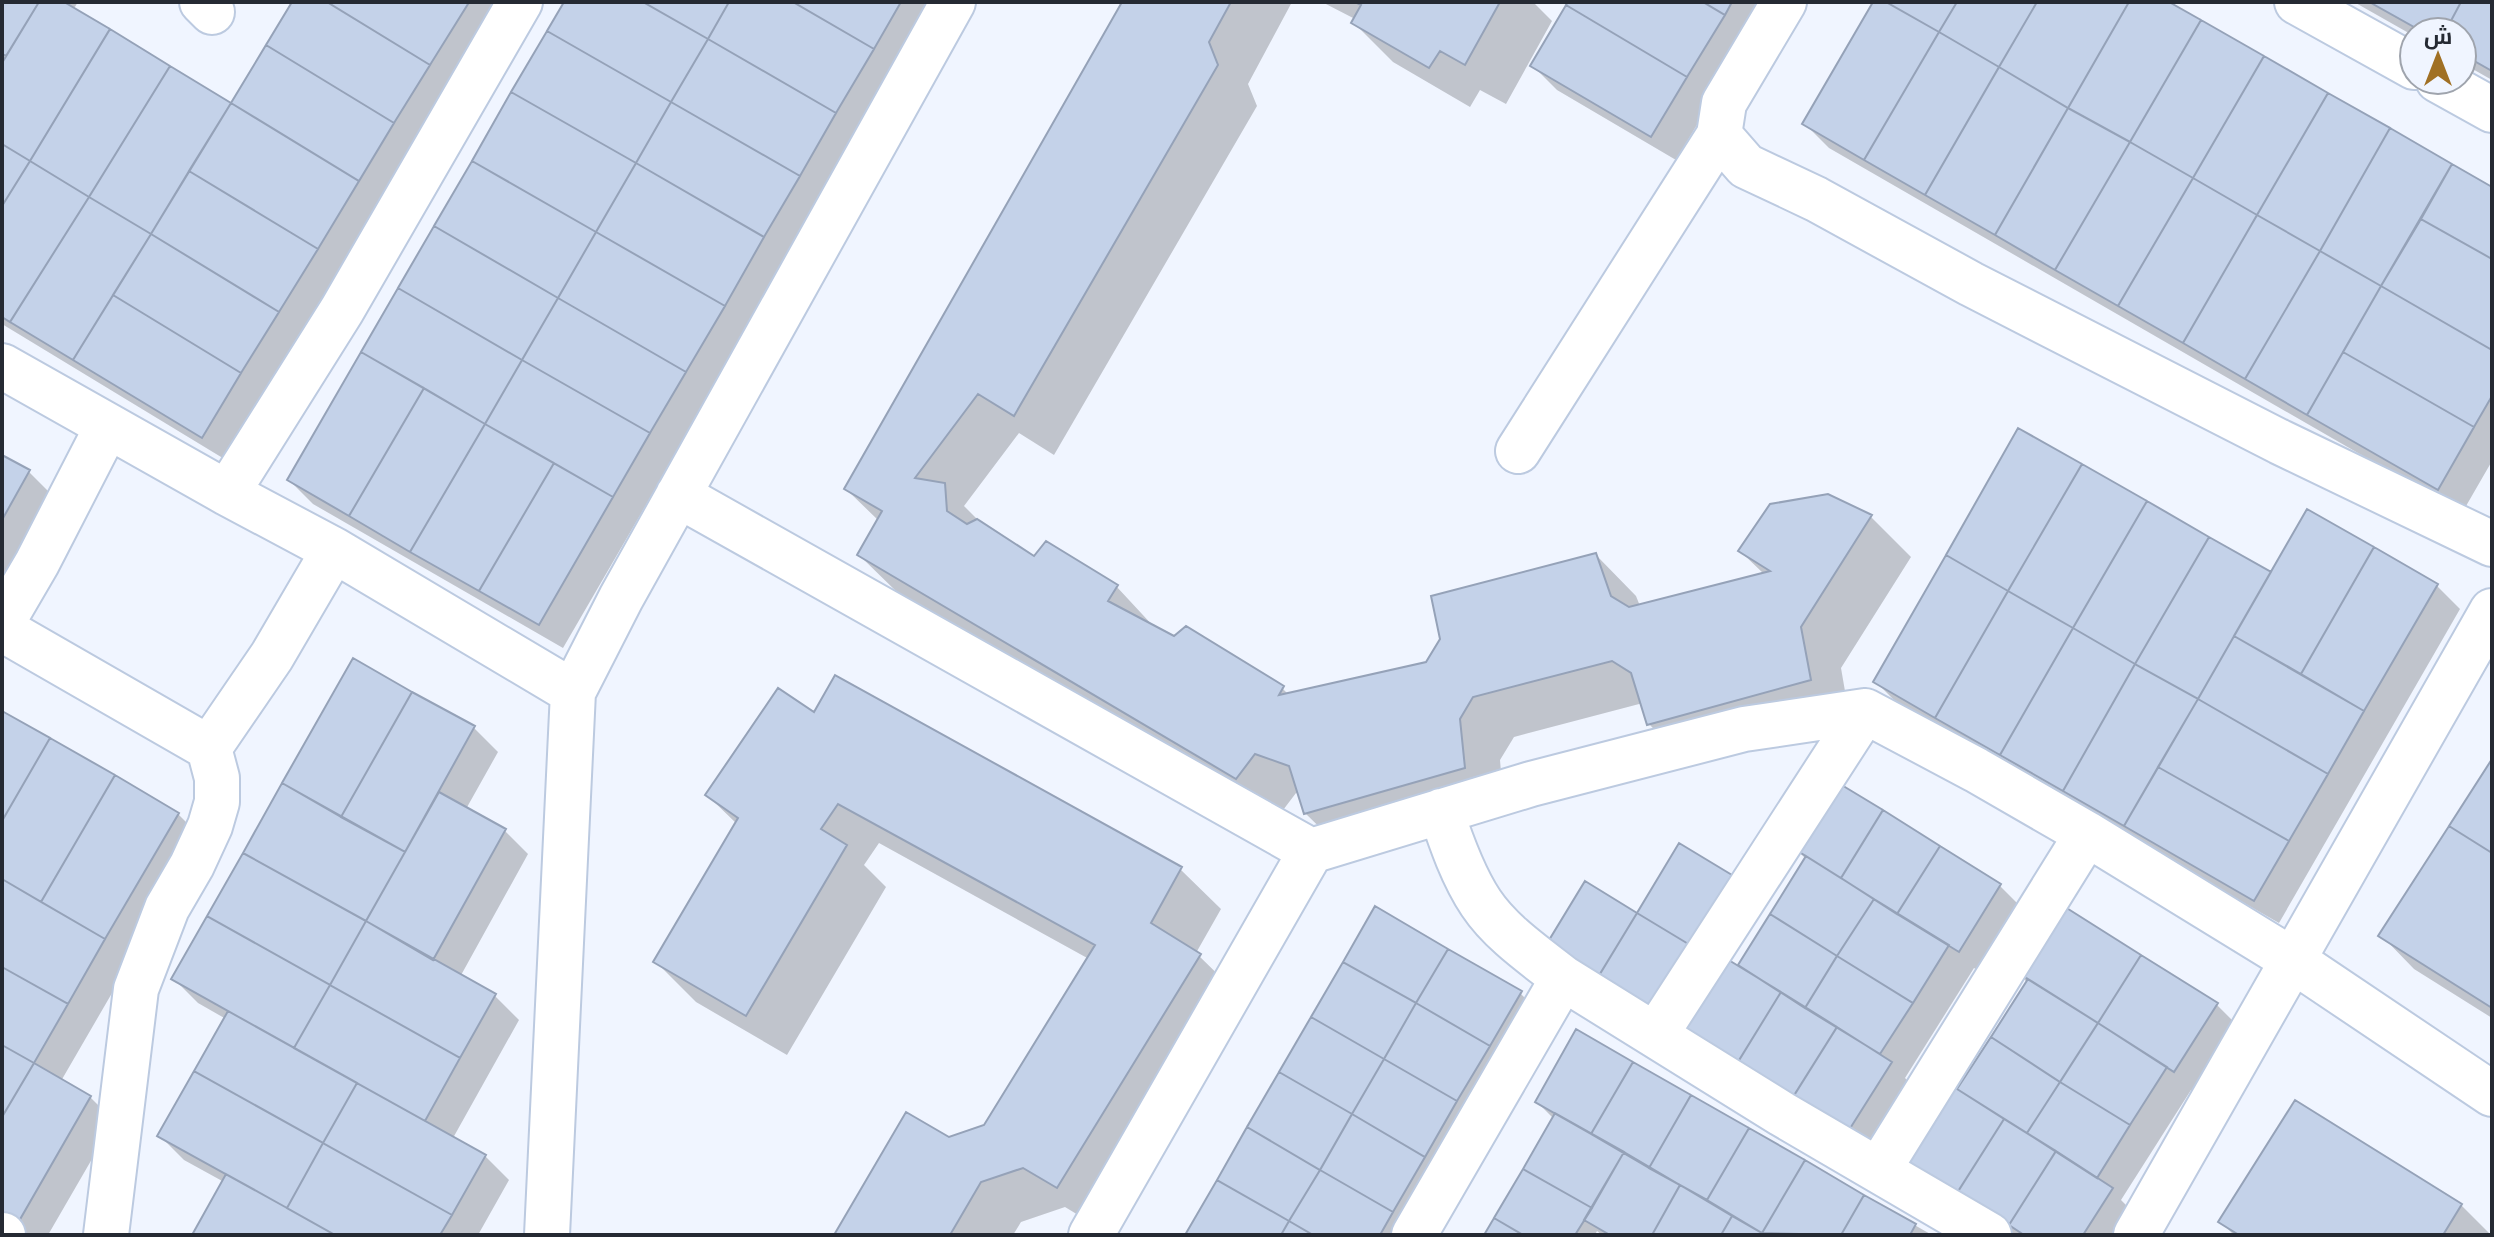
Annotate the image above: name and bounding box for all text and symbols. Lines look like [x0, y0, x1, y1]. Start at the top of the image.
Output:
north arrow [2398, 16, 2478, 96]
text: ش [2424, 23, 2452, 50]

